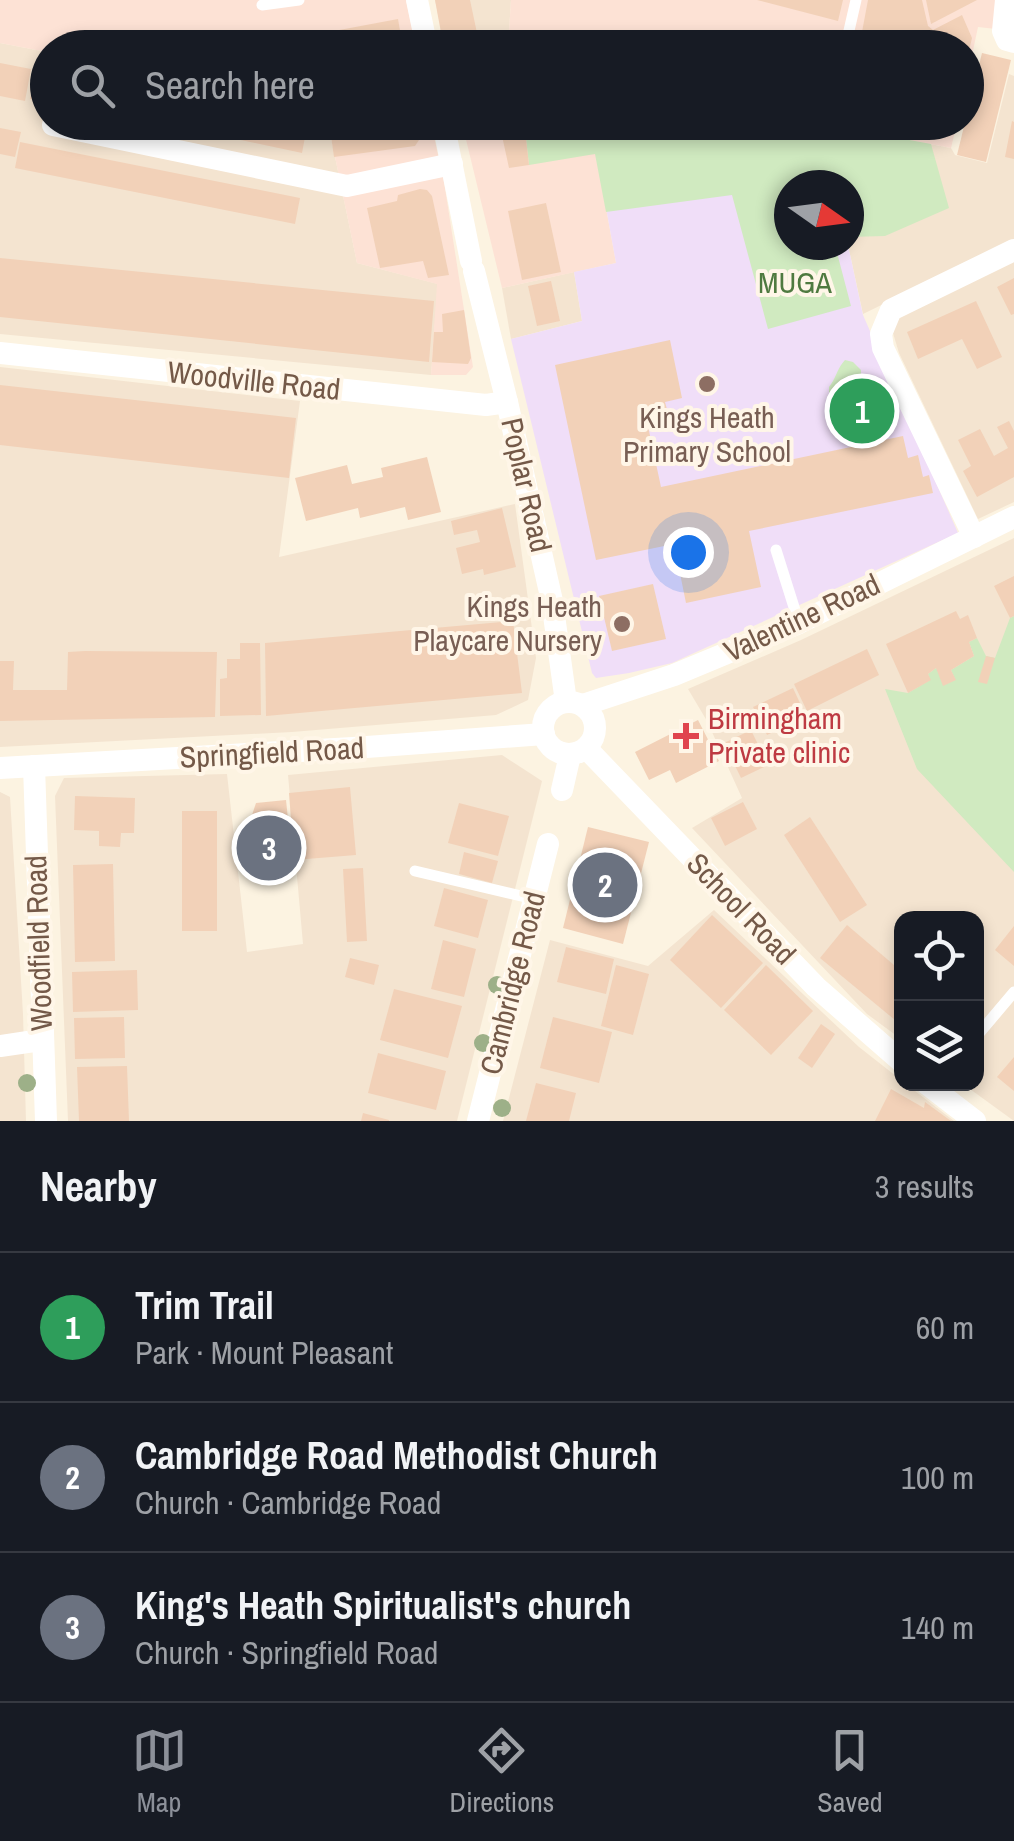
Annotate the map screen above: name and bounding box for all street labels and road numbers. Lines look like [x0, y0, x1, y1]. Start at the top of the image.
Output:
street label: Woodville Road [166, 351, 342, 409]
street label: Poplar Road [492, 414, 562, 556]
street label: Valentine Road [717, 564, 886, 671]
street label: Springfield Road [179, 727, 365, 777]
street label: School Road [678, 844, 805, 973]
street label: Woodfield Road [15, 854, 61, 1032]
street label: Cambridge Road [470, 887, 554, 1078]

